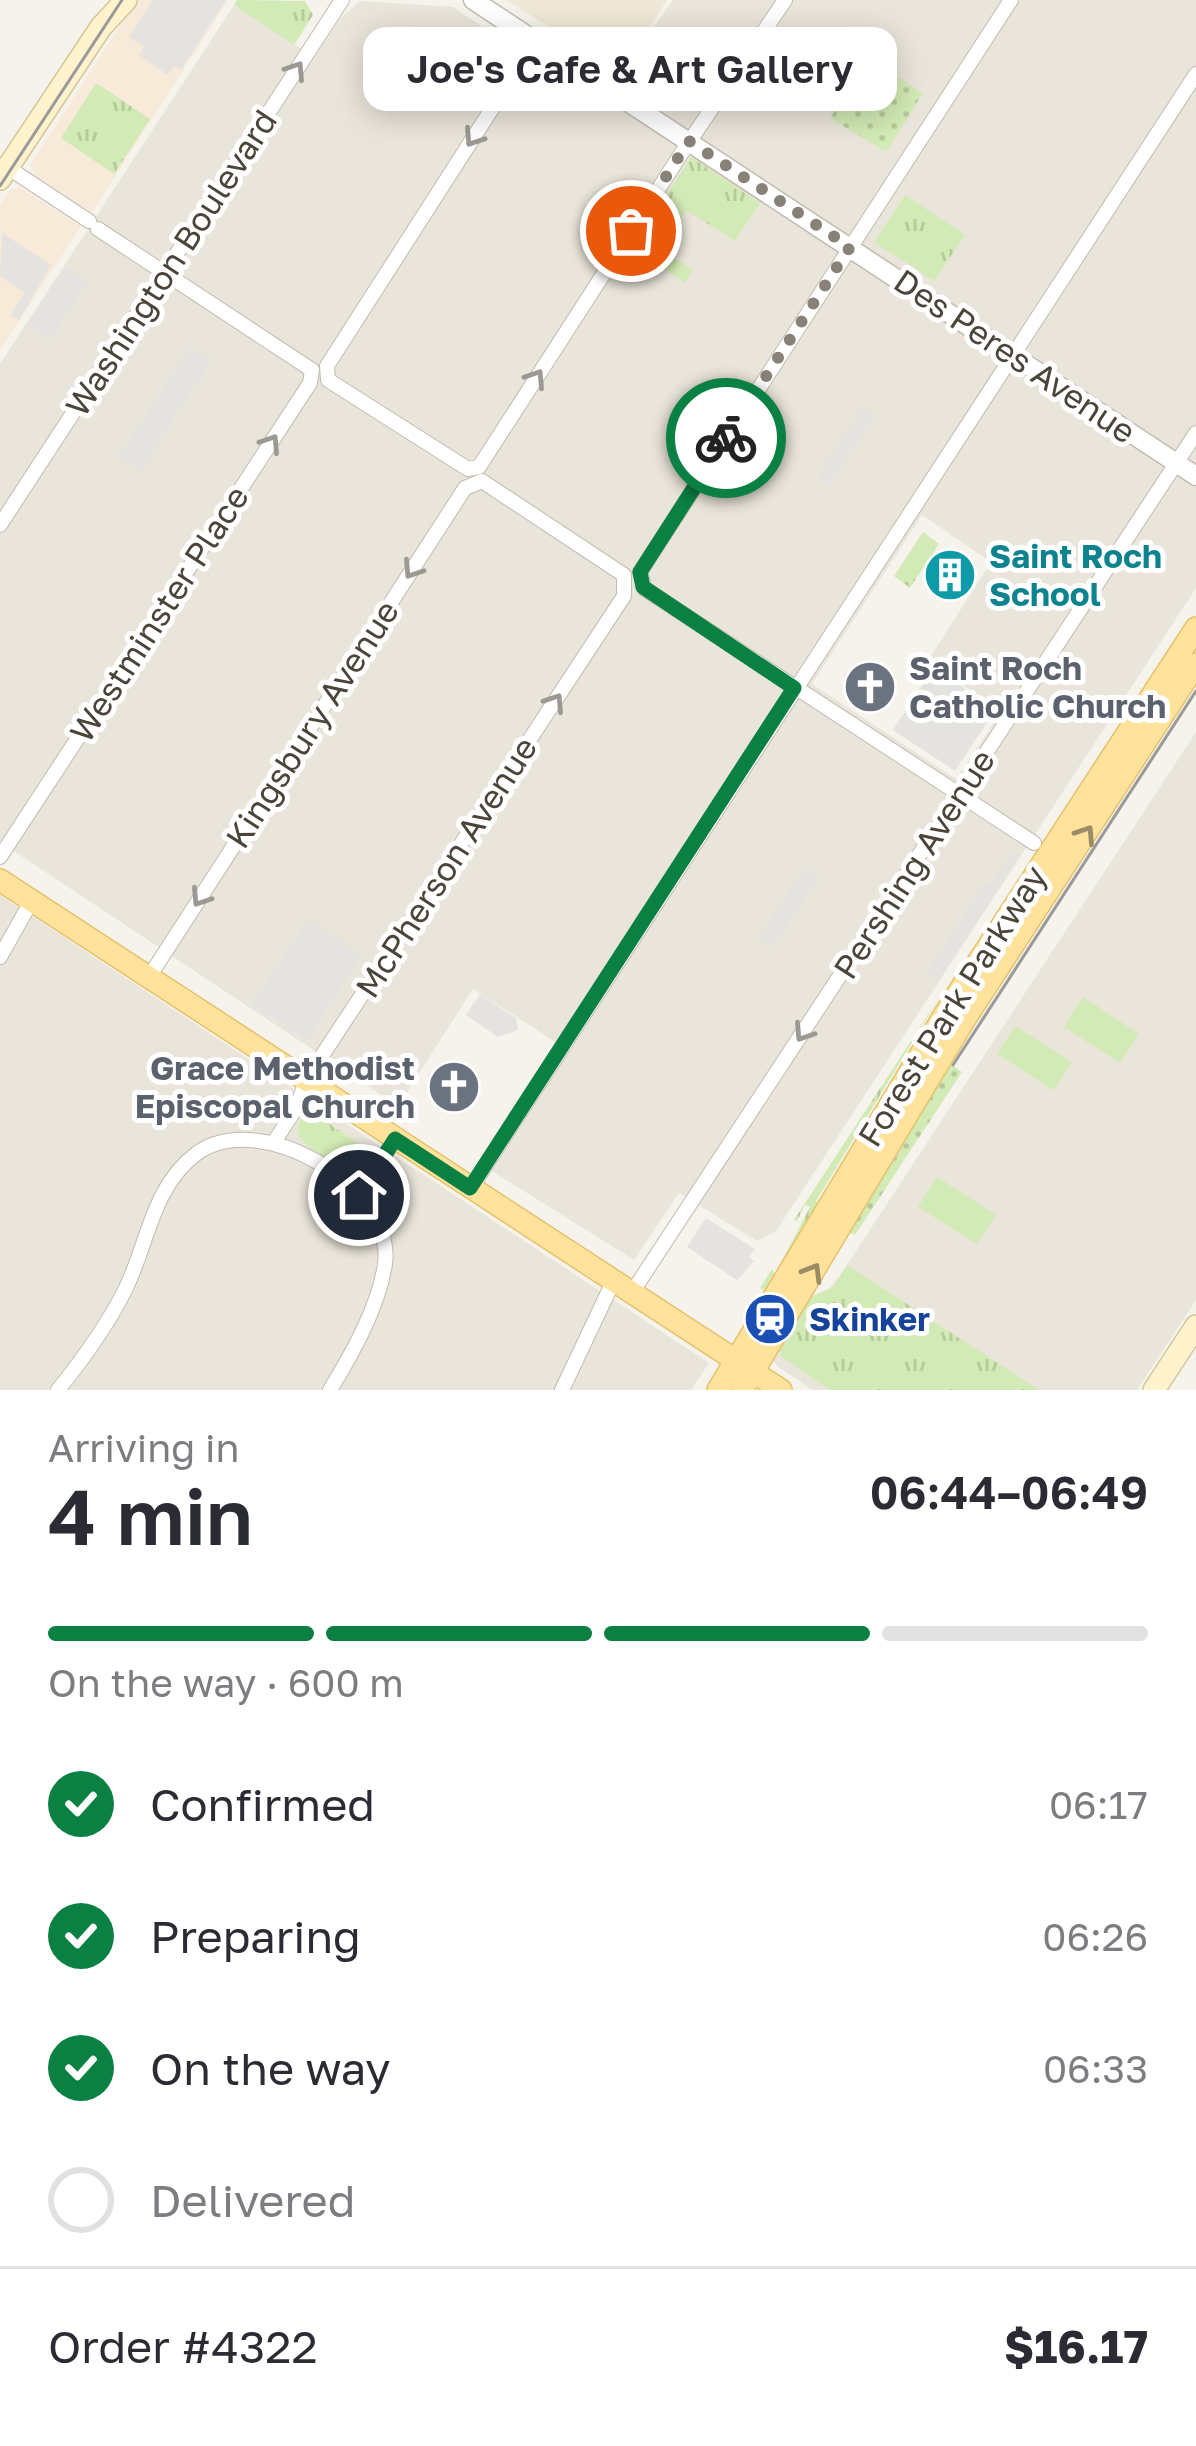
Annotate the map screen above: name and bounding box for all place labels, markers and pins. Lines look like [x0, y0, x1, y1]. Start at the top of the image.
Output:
callout: Joe's Cafe & Art Gallery [364, 27, 898, 111]
pin [580, 180, 682, 282]
place label: Saint Roch School [989, 536, 1162, 613]
building icon: Saint Roch School [922, 547, 978, 603]
place label: Saint Roch Catholic Church [909, 648, 1166, 725]
church icon: Saint Roch Catholic Church [842, 659, 898, 715]
place label: Grace Methodist Episcopal Church [135, 1048, 415, 1125]
church icon: Grace Methodist Episcopal Church [426, 1059, 482, 1115]
pin [308, 1144, 410, 1246]
station icon: Skinker [742, 1291, 798, 1347]
place label: Skinker [809, 1299, 930, 1338]

